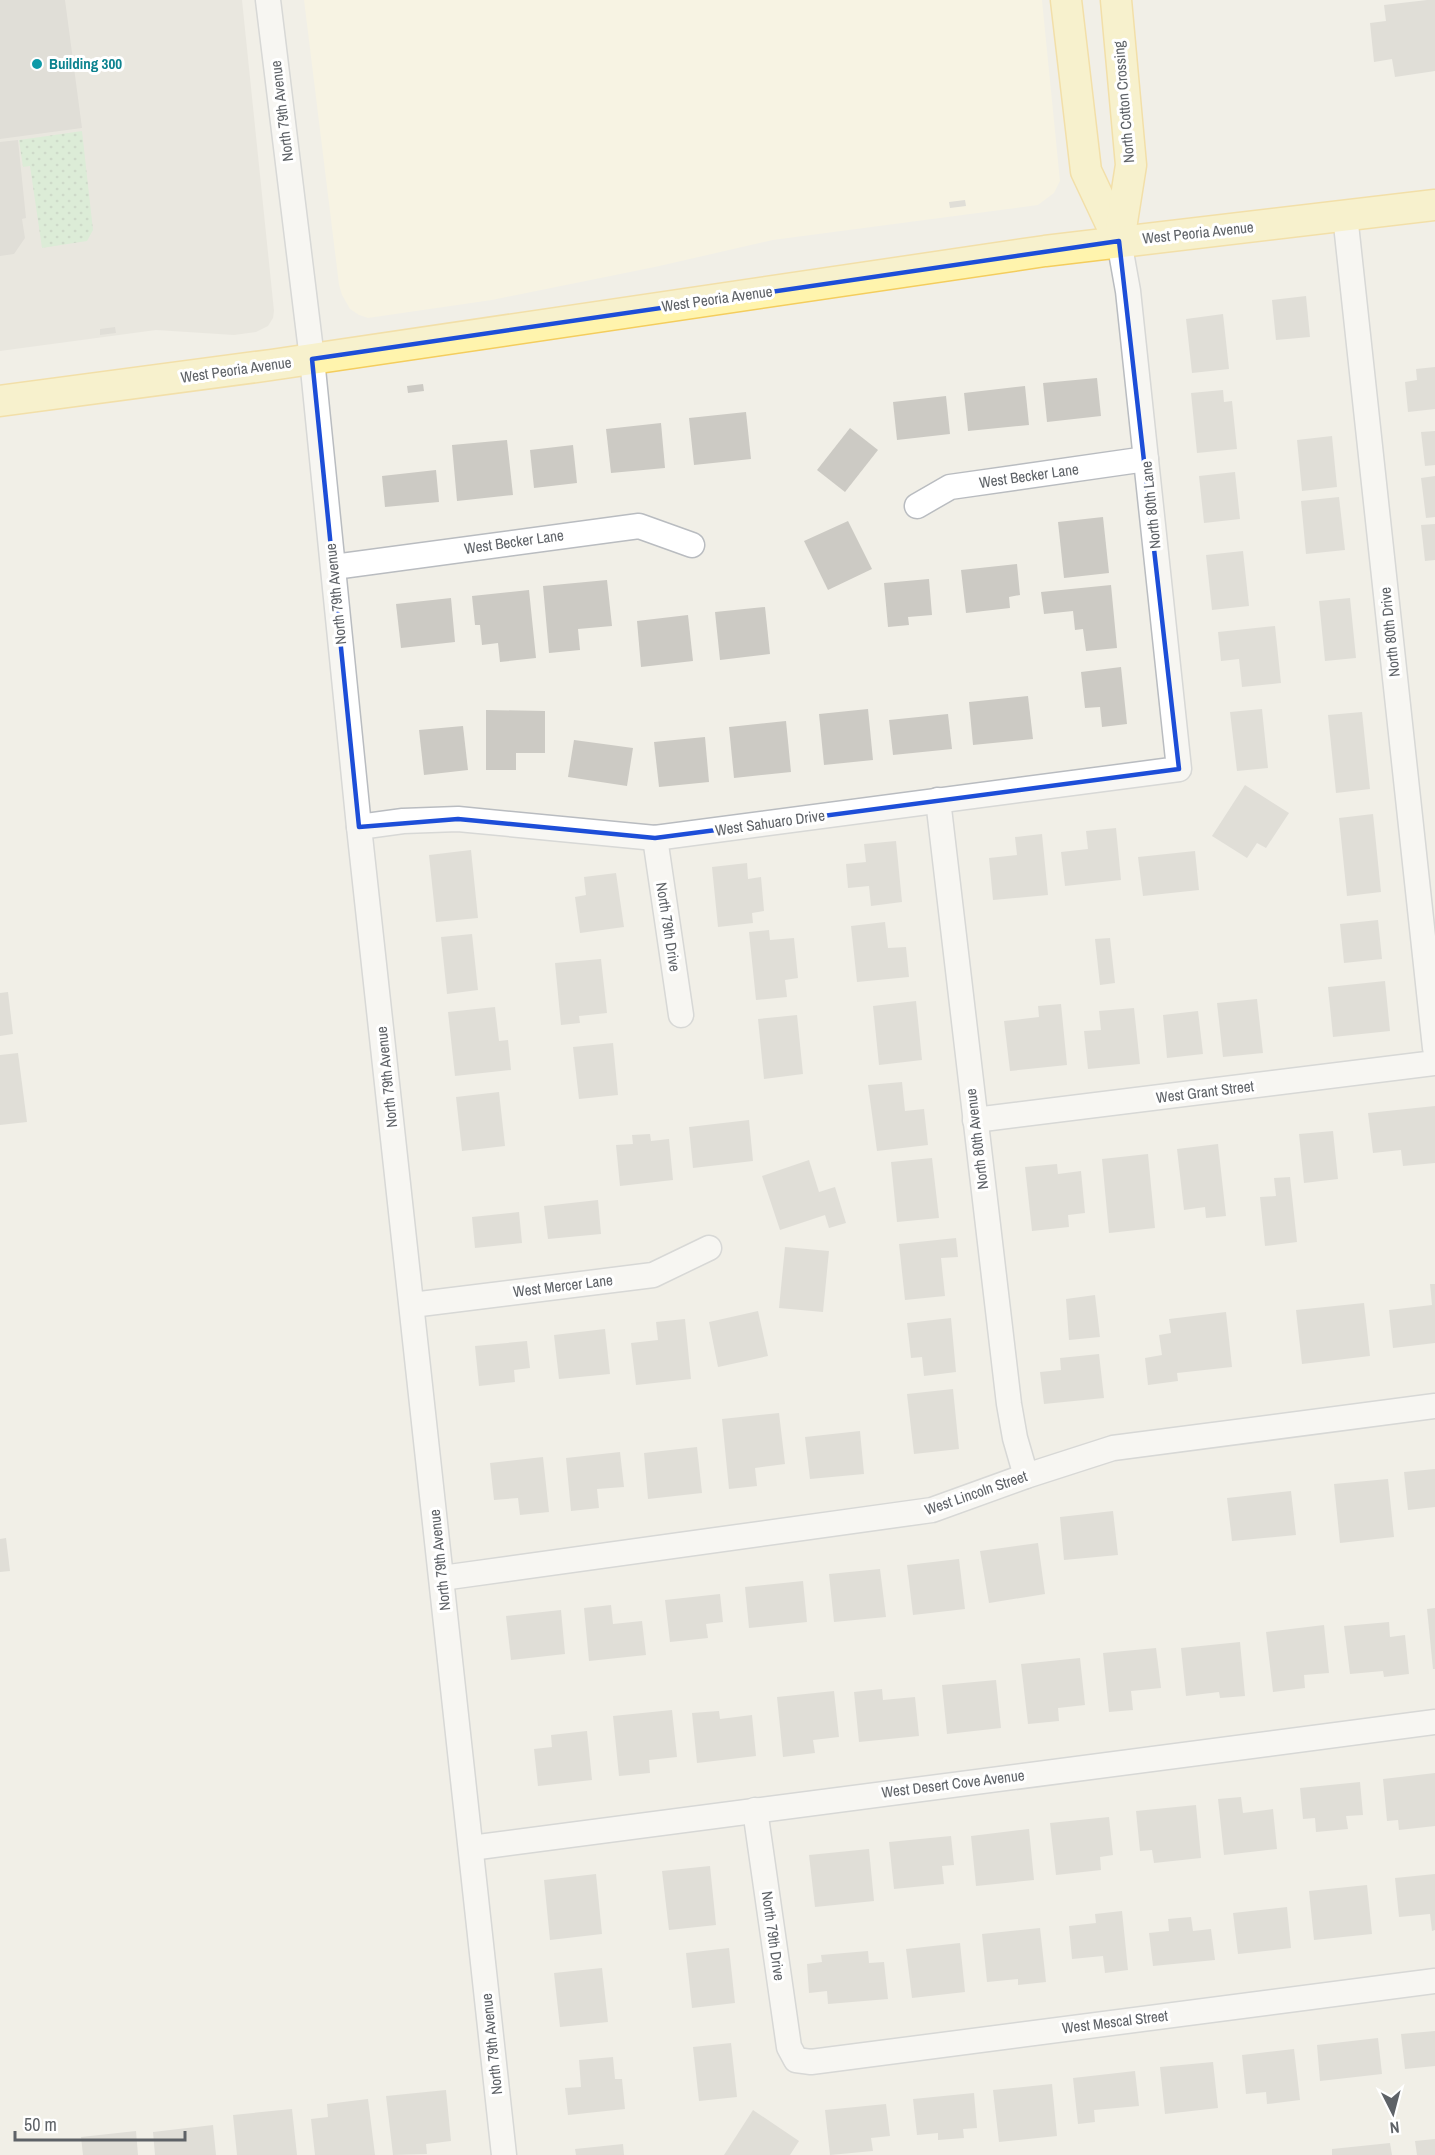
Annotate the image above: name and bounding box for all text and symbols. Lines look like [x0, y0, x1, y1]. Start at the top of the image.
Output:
street label: North Cotton Crossing [1108, 40, 1139, 164]
place label: Building 300 [49, 53, 122, 74]
marker: Building 300 [30, 57, 44, 71]
street label: North 79th Avenue [265, 59, 298, 163]
street label: West Peoria Avenue [1141, 216, 1255, 249]
street label: West Peoria Avenue [660, 280, 774, 317]
street label: West Peoria Avenue [179, 351, 293, 388]
street label: West Becker Lane [978, 458, 1080, 493]
street label: North 80th Lane [1135, 460, 1166, 550]
street label: West Becker Lane [463, 524, 565, 559]
street label: North 79th Avenue [320, 542, 351, 646]
street label: North 80th Drive [1374, 586, 1405, 678]
street label: West Sahuaro Drive [714, 804, 826, 841]
street label: North 79th Drive [651, 881, 686, 973]
street label: North 79th Avenue [371, 1025, 402, 1129]
street label: West Grant Street [1155, 1075, 1256, 1108]
street label: North 80th Avenue [960, 1087, 993, 1191]
street label: West Mercer Lane [512, 1269, 614, 1302]
street label: West Lincoln Street [922, 1465, 1030, 1520]
street label: North 79th Avenue [424, 1508, 455, 1612]
street label: West Desert Cove Avenue [880, 1764, 1026, 1803]
street label: North 79th Drive [757, 1890, 790, 1982]
street label: North 79th Avenue [476, 1992, 507, 2096]
street label: West Mescal Street [1061, 2005, 1170, 2038]
north arrow [1363, 2083, 1423, 2143]
scale bar [15, 2104, 184, 2142]
text: 50 m [24, 2112, 57, 2137]
text: N [1389, 2116, 1400, 2139]

